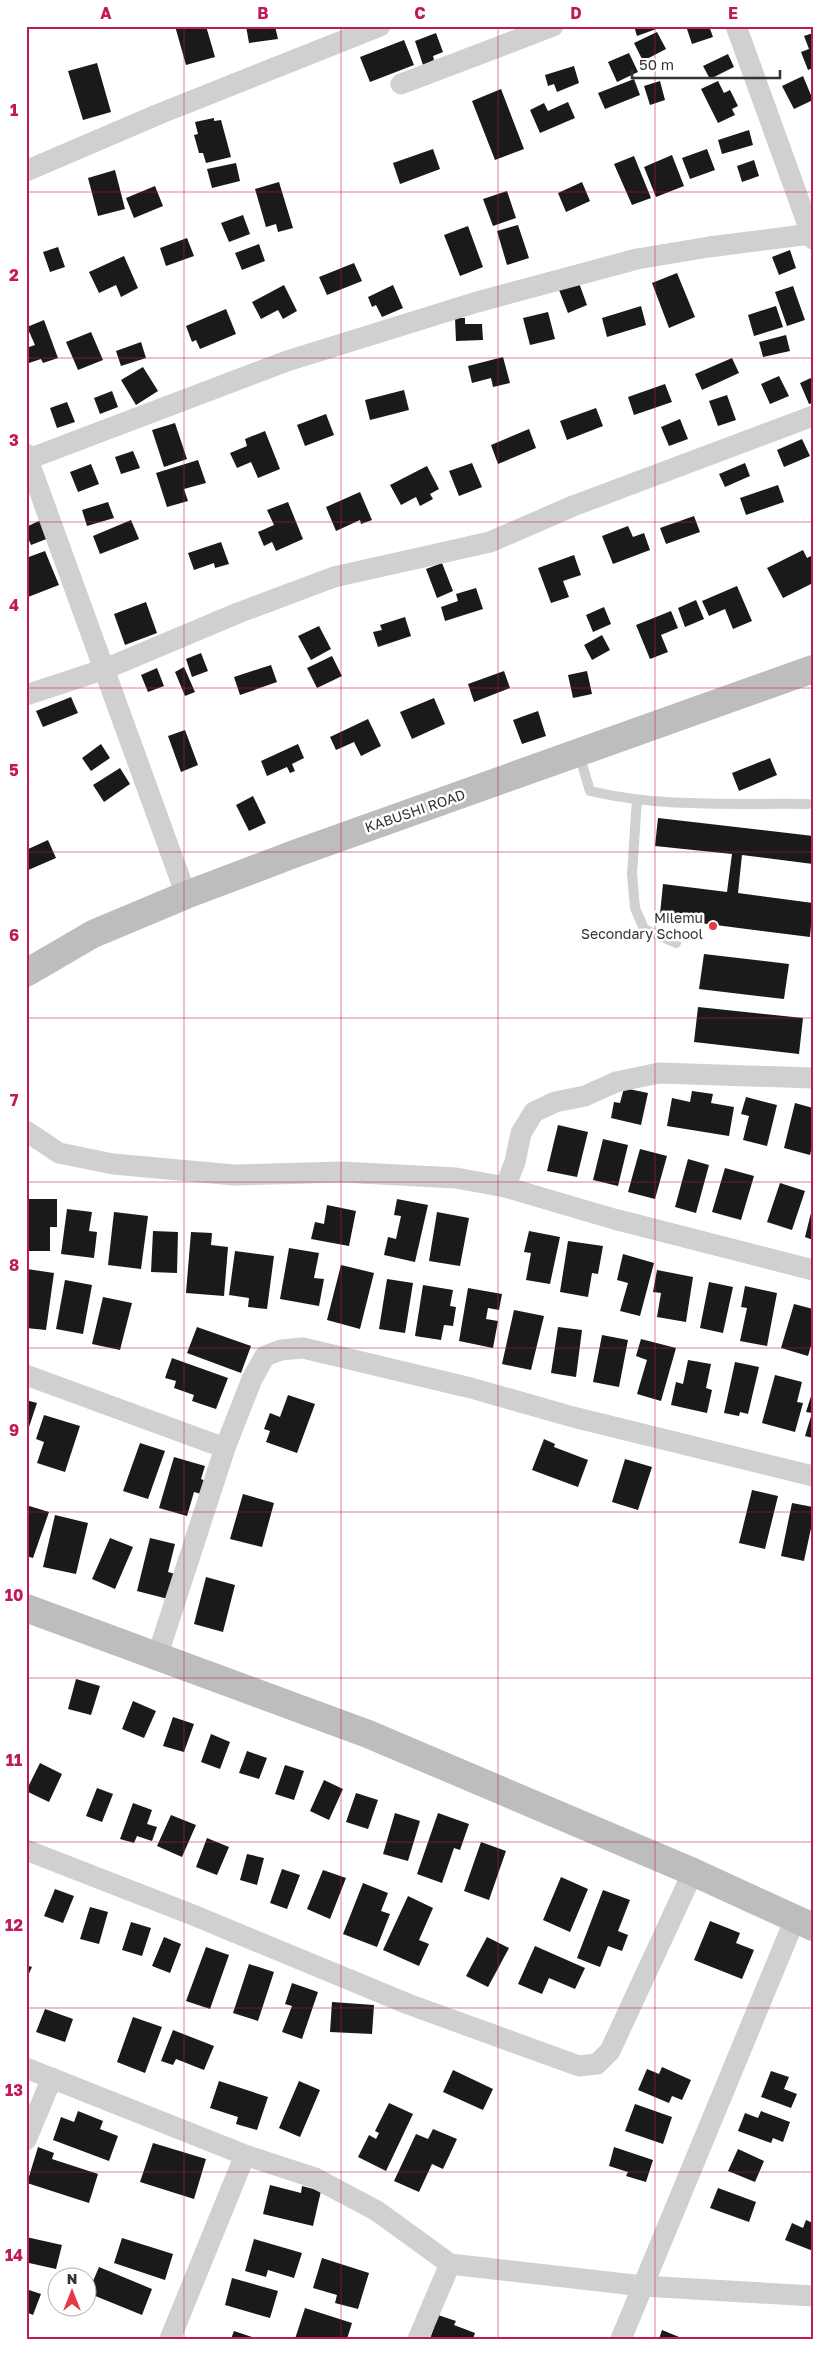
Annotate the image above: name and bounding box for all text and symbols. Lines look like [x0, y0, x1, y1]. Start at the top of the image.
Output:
text: A [100, 3, 112, 23]
text: B [257, 3, 269, 23]
text: C [414, 3, 426, 23]
text: D [570, 3, 582, 23]
text: E [728, 3, 738, 23]
scale bar [632, 48, 779, 80]
text: 50 m [639, 55, 674, 73]
text: 1 [10, 100, 18, 120]
text: 2 [9, 265, 19, 285]
text: 3 [9, 430, 19, 450]
text: 4 [9, 595, 19, 615]
text: 5 [9, 760, 19, 780]
street label: KABUSHI ROAD [362, 785, 467, 836]
place label: Milemu Secondary School [581, 909, 703, 942]
marker: Milemu Secondary School [707, 920, 719, 932]
text: 6 [9, 925, 19, 945]
text: 7 [10, 1090, 19, 1110]
text: 8 [9, 1255, 19, 1275]
text: 9 [9, 1420, 19, 1440]
text: 10 [5, 1585, 23, 1605]
text: 11 [6, 1750, 22, 1770]
text: 12 [5, 1915, 23, 1935]
text: 13 [5, 2080, 23, 2100]
text: 14 [5, 2245, 23, 2265]
north arrow [48, 2268, 98, 2318]
text: N [67, 2270, 77, 2287]

